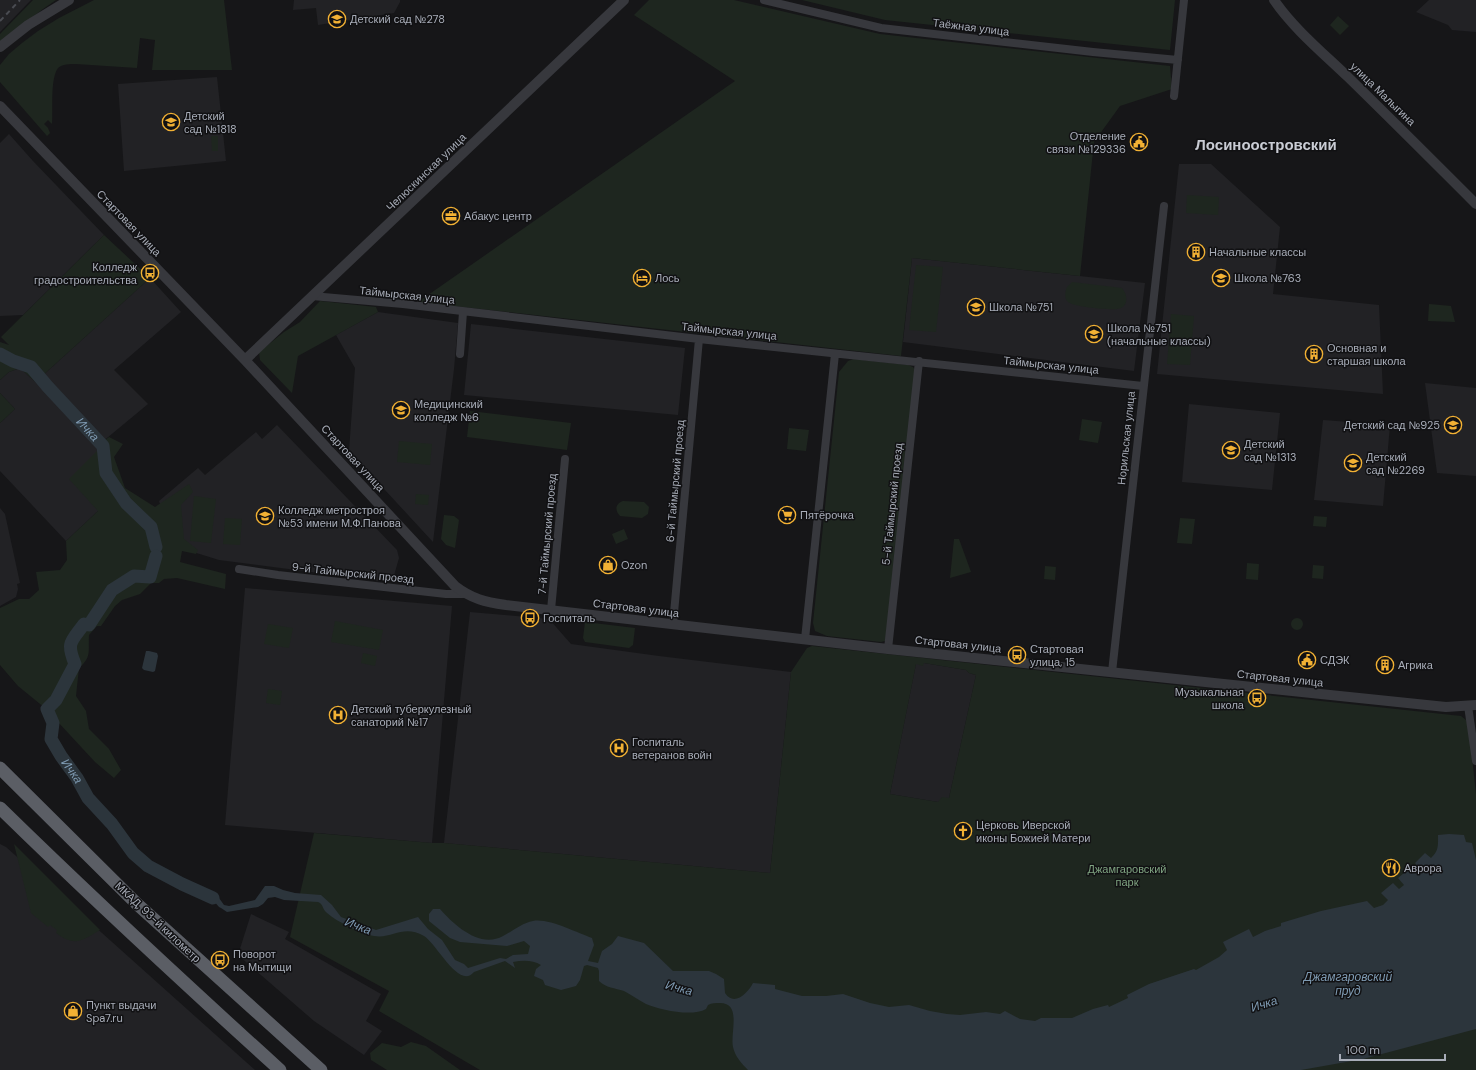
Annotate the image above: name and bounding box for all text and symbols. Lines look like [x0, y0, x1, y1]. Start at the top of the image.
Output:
school or university icon: Детский сад №278 [327, 9, 347, 29]
place label: Детский сад №278 [350, 12, 445, 26]
street label: Таёжная улица [932, 15, 1011, 39]
street label: улица Малыгина [1347, 59, 1419, 129]
place label: Детский сад №1818 [184, 109, 237, 136]
school or university icon: Детский сад №1818 [161, 112, 181, 132]
place label: Отделение связи №129336 [1047, 129, 1126, 156]
street label: Челюскинская улица [383, 130, 470, 214]
public building icon: Отделение связи №129336 [1129, 132, 1149, 152]
district label: Лосиноостровский [1195, 135, 1337, 155]
street label: Стартовая улица [94, 187, 165, 260]
office icon: Абакус центр [441, 206, 461, 226]
place label: Абакус центр [464, 209, 532, 223]
building icon: Начальные классы [1186, 242, 1206, 262]
place label: Начальные классы [1209, 245, 1306, 259]
place label: Колледж градостроительства [34, 260, 138, 287]
bus stop icon: Колледж градостроительства [140, 263, 160, 283]
hotel icon: Лось [632, 268, 652, 288]
school or university icon: Школа №763 [1211, 268, 1231, 288]
place label: Лось [655, 271, 680, 285]
place label: Школа №763 [1234, 271, 1301, 285]
street label: Таймырская улица [359, 283, 456, 307]
school or university icon: Школа №751 [966, 297, 986, 317]
place label: Школа №751 [989, 300, 1053, 314]
street label: Таймырская улица [681, 319, 778, 343]
place label: Школа №751 (начальные классы) [1107, 321, 1211, 348]
school or university icon: Школа №751 (начальные классы) [1084, 324, 1104, 344]
place label: Основная и старшая школа [1327, 341, 1407, 368]
building icon: Основная и старшая школа [1304, 344, 1324, 364]
street label: Таймырская улица [1003, 353, 1100, 377]
street label: Норильская улица [1114, 390, 1138, 486]
place label: Медицинский колледж №6 [414, 397, 483, 424]
school or university icon: Медицинский колледж №6 [391, 400, 411, 420]
water label: Ичка [72, 414, 103, 445]
school or university icon: Детский сад №925 [1443, 415, 1463, 435]
place label: Детский сад №925 [1344, 418, 1440, 432]
street label: 6-й Таймырский проезд [663, 419, 687, 543]
street label: Стартовая улица [318, 421, 388, 495]
place label: Детский сад №1313 [1244, 437, 1296, 464]
school or university icon: Детский сад №1313 [1221, 440, 1241, 460]
street label: 5-й Таймырский проезд [879, 442, 905, 566]
place label: Детский сад №2269 [1366, 450, 1425, 477]
school or university icon: Детский сад №2269 [1343, 453, 1363, 473]
street label: 7-й Таймырский проезд [535, 472, 559, 595]
place label: Колледж метростроя №53 имени М.Ф.Панова [278, 503, 402, 530]
supermarket icon: Пятёрочка [777, 505, 797, 525]
school or university icon: Колледж метростроя №53 имени М.Ф.Панова [255, 506, 275, 526]
place label: Пятёрочка [800, 508, 855, 522]
shop icon: Ozon [598, 555, 618, 575]
place label: Ozon [621, 558, 647, 572]
street label: 9-й Таймырский проезд [291, 560, 415, 586]
street label: Стартовая улица [592, 596, 681, 620]
bus stop icon: Госпиталь [520, 608, 540, 628]
place label: Госпиталь [543, 611, 595, 625]
street label: Стартовая улица [914, 632, 1003, 656]
place label: Стартовая улица, 15 [1030, 642, 1084, 669]
bus stop icon: Стартовая улица, 15 [1007, 645, 1027, 665]
public building icon: СДЭК [1297, 650, 1317, 670]
place label: СДЭК [1320, 653, 1350, 667]
building icon: Агрика [1375, 655, 1395, 675]
place label: Агрика [1398, 658, 1434, 672]
street label: Стартовая улица [1236, 666, 1325, 690]
place label: Музыкальная школа [1175, 685, 1245, 712]
bus stop icon: Музыкальная школа [1247, 688, 1267, 708]
place label: Детский туберкулезный санаторий №17 [351, 702, 472, 729]
hospital icon: Детский туберкулезный санаторий №17 [328, 705, 348, 725]
place label: Госпиталь ветеранов войн [632, 735, 712, 762]
hospital icon: Госпиталь ветеранов войн [609, 738, 629, 758]
water label: Ичка [58, 755, 87, 787]
place label: Церковь Иверской иконы Божией Матери [976, 818, 1090, 845]
church icon: Церковь Иверской иконы Божией Матери [953, 821, 973, 841]
restaurant icon: Аврора [1381, 858, 1401, 878]
place label: Аврора [1404, 861, 1443, 875]
park label: Джамгаровский парк [1088, 862, 1166, 889]
street label: МКАД, 93-й километр [112, 879, 204, 965]
water label: Ичка [342, 913, 374, 939]
place label: Поворот на Мытищи [233, 947, 292, 974]
bus stop icon: Поворот на Мытищи [210, 950, 230, 970]
water label: Джамгаровский пруд [1302, 969, 1393, 999]
water label: Ичка [664, 977, 694, 999]
water label: Ичка [1249, 992, 1280, 1016]
place label: Пункт выдачи Spa7.ru [86, 998, 156, 1025]
shop icon: Пункт выдачи Spa7.ru [63, 1001, 83, 1021]
scale bar [1340, 1036, 1445, 1062]
text: 100 m [1346, 1042, 1380, 1058]

